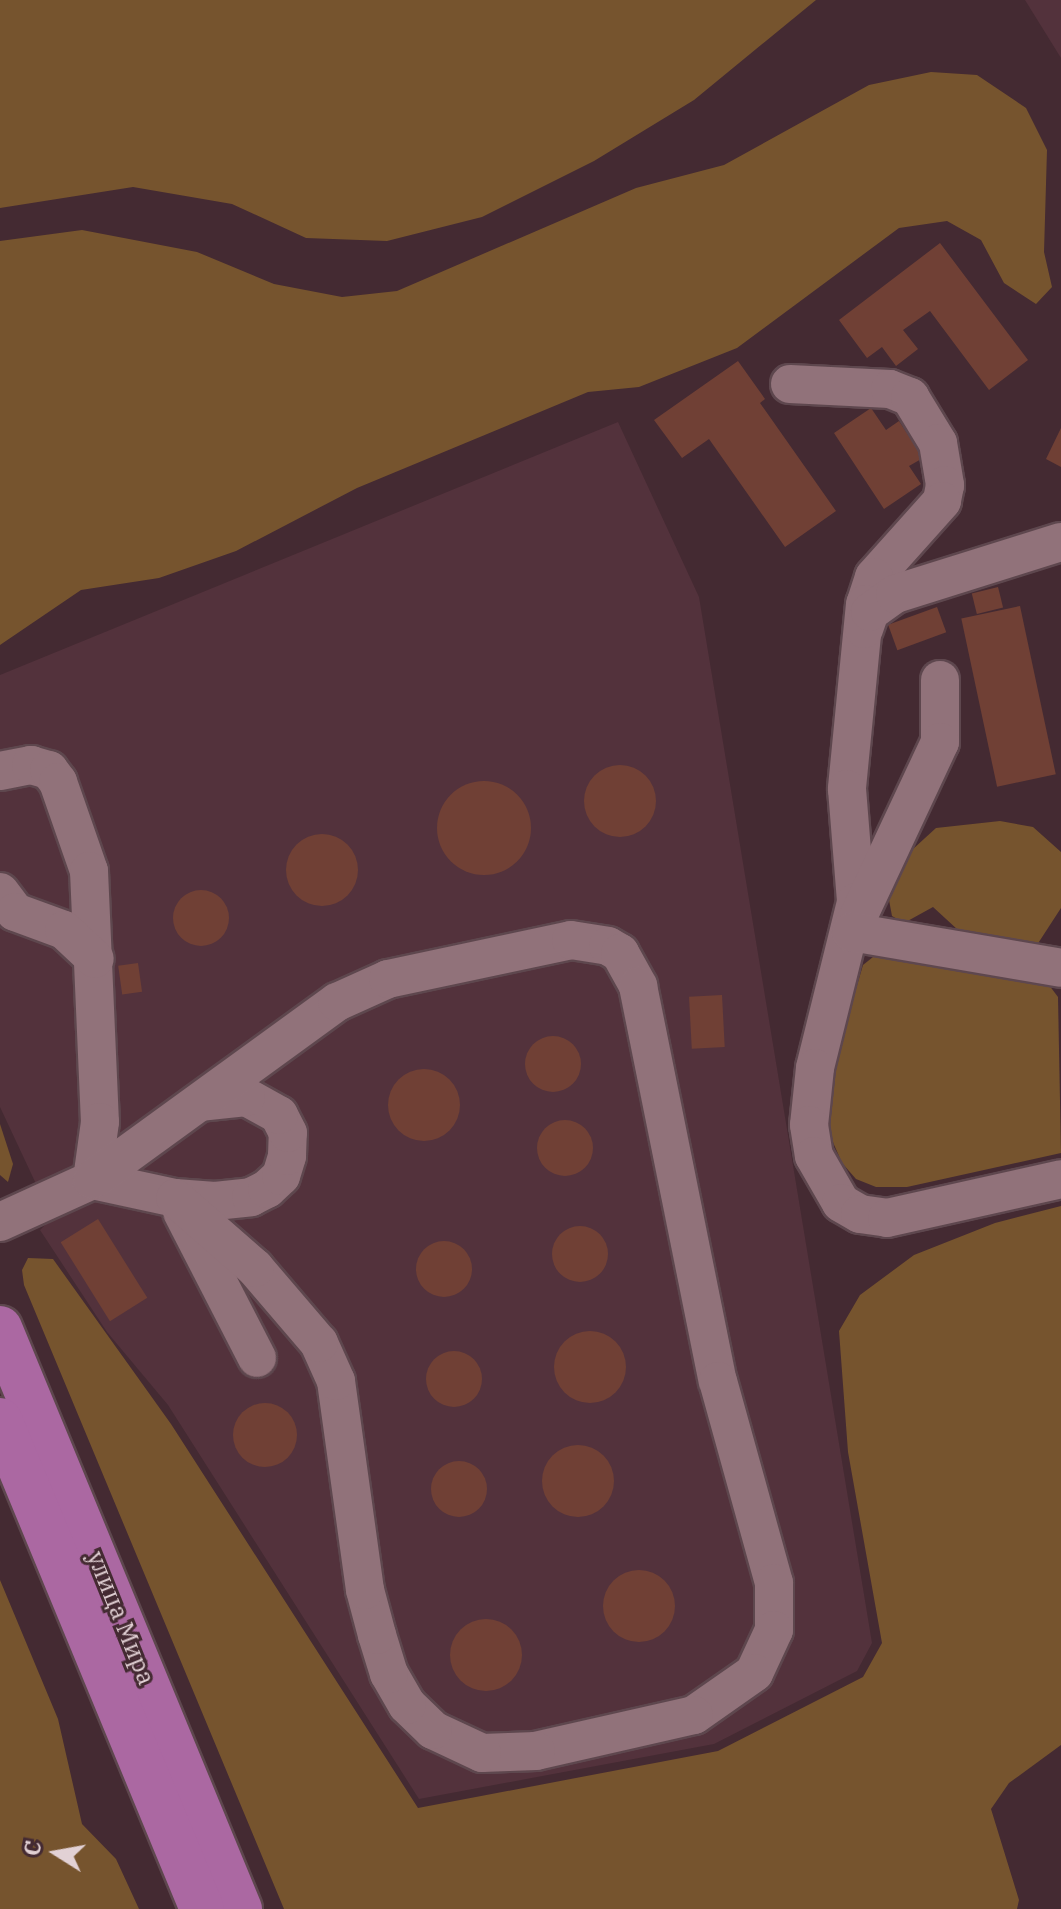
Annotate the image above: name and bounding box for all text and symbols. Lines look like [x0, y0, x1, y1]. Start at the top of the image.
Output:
street label: улица Мира [81, 1547, 161, 1689]
north arrow [16, 1813, 96, 1893]
text: С [16, 1838, 48, 1858]

